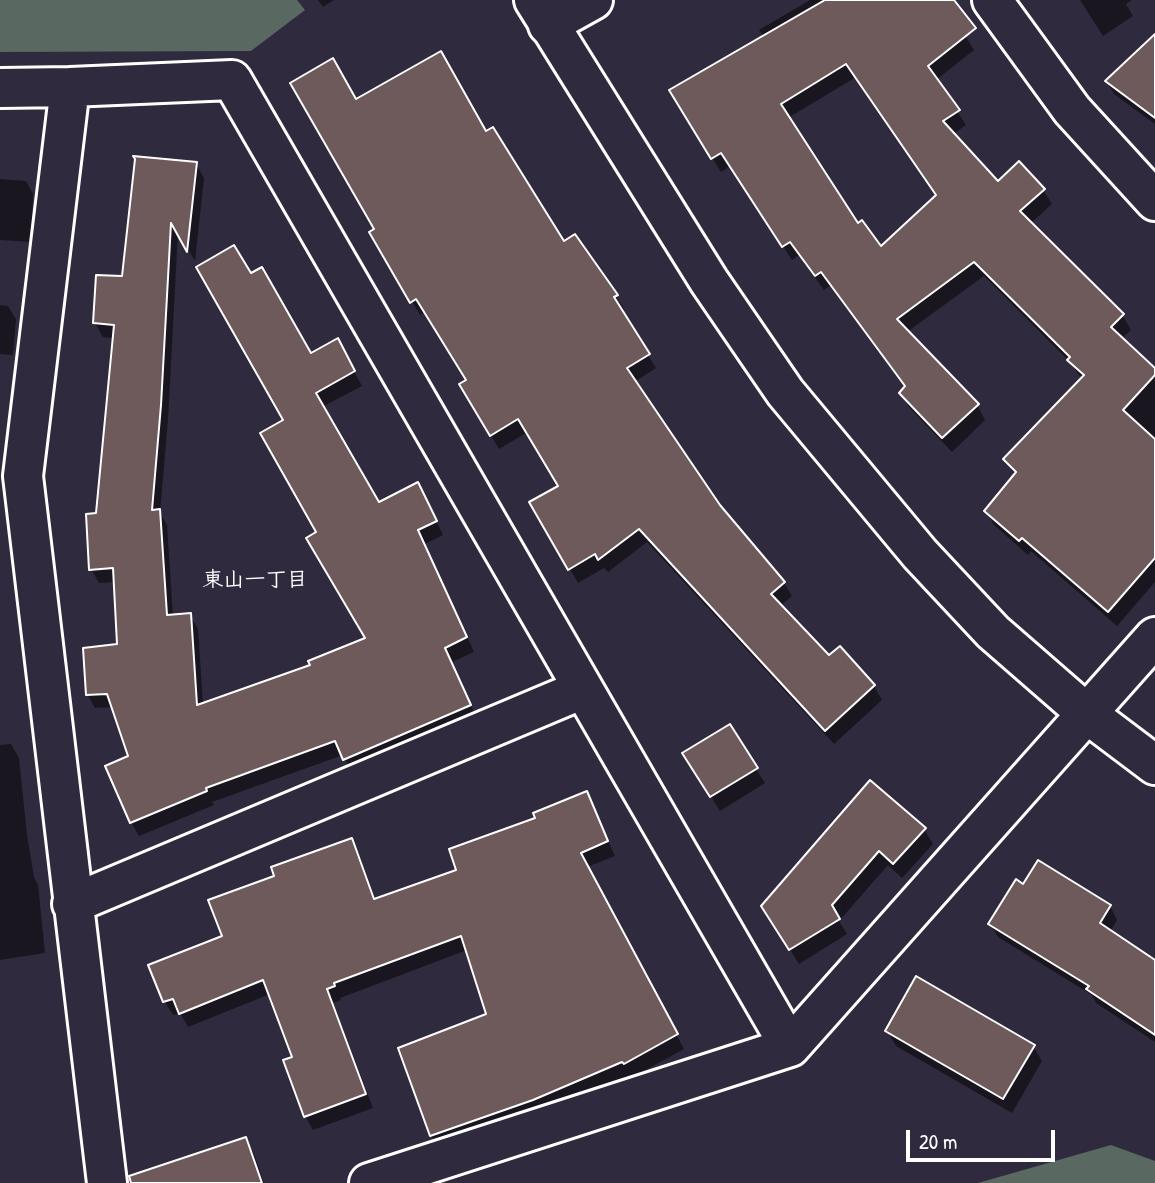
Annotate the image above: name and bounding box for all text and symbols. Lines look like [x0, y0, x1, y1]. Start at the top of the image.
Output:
district label: 東山一丁目 [203, 567, 307, 593]
scale bar [910, 1116, 1059, 1160]
text: 20 m [919, 1127, 957, 1156]

